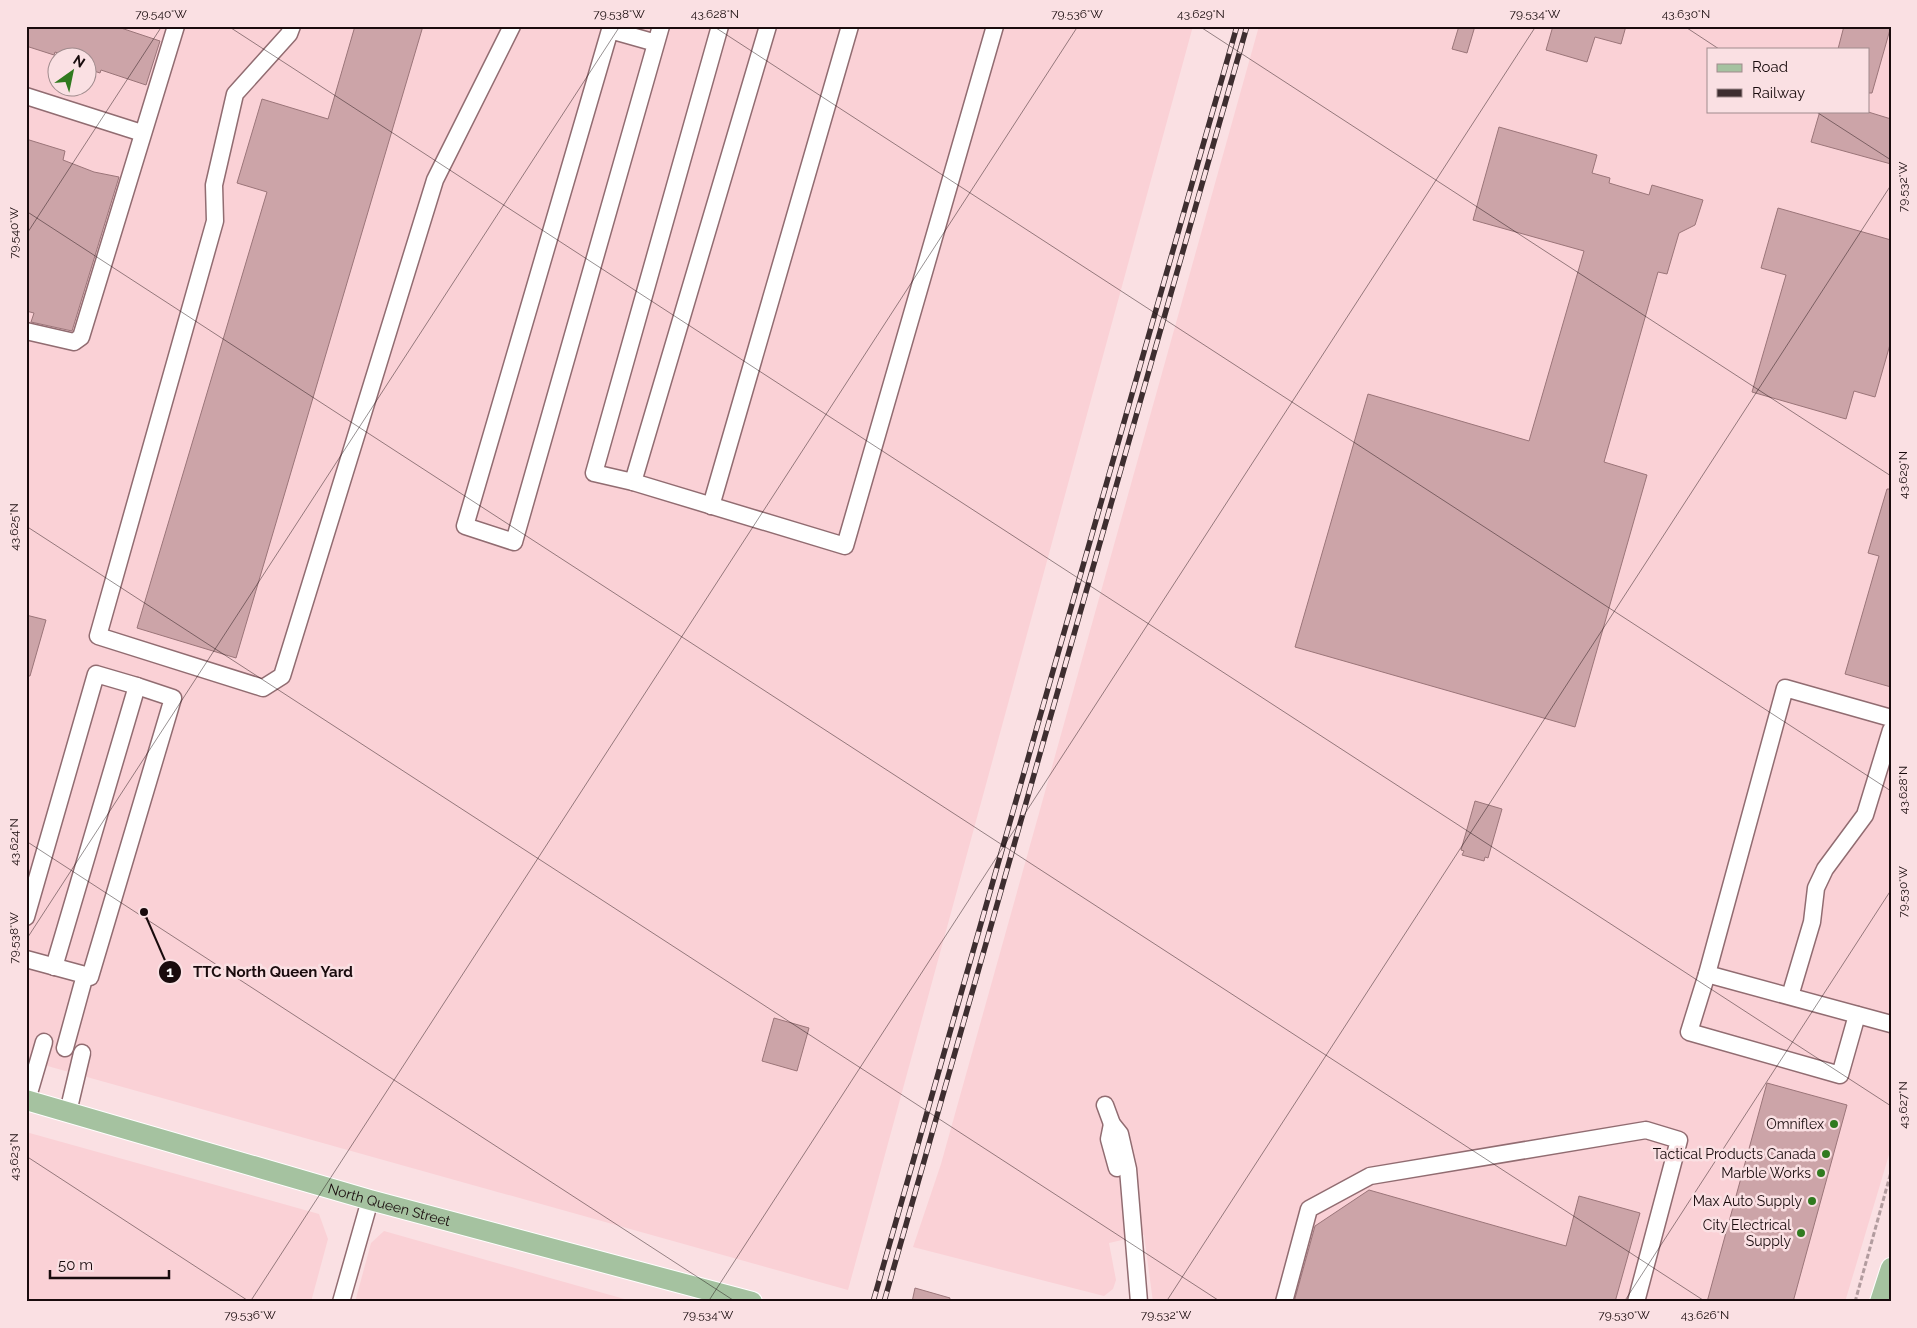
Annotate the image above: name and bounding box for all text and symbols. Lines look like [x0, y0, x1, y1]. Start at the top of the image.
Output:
text: 79.540°W [135, 7, 187, 21]
text: 79.538°W [593, 7, 645, 21]
text: 43.628°N [691, 7, 739, 21]
text: 79.536°W [1051, 7, 1103, 21]
text: 43.629°N [1177, 7, 1225, 21]
text: 79.534°W [1510, 7, 1561, 21]
text: 43.630°N [1662, 7, 1710, 21]
north arrow [48, 48, 98, 98]
legend [1707, 48, 1870, 112]
text: N [70, 51, 88, 71]
text: Road [1752, 58, 1788, 76]
text: Railway [1752, 84, 1805, 102]
text: 79.532°W [1896, 161, 1910, 212]
text: 79.540°W [7, 207, 21, 259]
text: 43.629°N [1896, 451, 1910, 499]
text: 43.625°N [7, 503, 21, 551]
text: 43.628°N [1896, 766, 1910, 814]
text: 43.624°N [7, 818, 21, 866]
text: 79.530°W [1896, 866, 1910, 918]
text: 79.538°W [7, 912, 21, 964]
callout: TTC North Queen Yard [158, 957, 363, 987]
text: 1 [166, 963, 174, 981]
text: TTC North Queen Yard [193, 963, 353, 981]
text: 43.627°N [1896, 1081, 1910, 1129]
place label: Omniflex [1766, 1116, 1824, 1132]
marker: Omniflex [1828, 1118, 1840, 1130]
text: 43.623°N [7, 1133, 21, 1181]
place label: Tactical Products Canada [1653, 1146, 1816, 1162]
marker: Tactical Products Canada [1820, 1148, 1832, 1160]
place label: Marble Works [1721, 1165, 1811, 1181]
marker: Marble Works [1815, 1167, 1827, 1179]
street label: North Queen Street [326, 1180, 452, 1229]
place label: Max Auto Supply [1693, 1193, 1802, 1209]
marker: Max Auto Supply [1806, 1195, 1818, 1207]
place label: City Electrical Supply [1703, 1217, 1791, 1249]
marker: City Electrical Supply [1795, 1227, 1807, 1239]
scale bar [50, 1248, 169, 1280]
text: 50 m [58, 1256, 93, 1274]
text: 79.536°W [224, 1308, 276, 1322]
text: 79.534°W [683, 1308, 734, 1322]
text: 79.532°W [1141, 1308, 1192, 1322]
text: 79.530°W [1598, 1308, 1650, 1322]
text: 43.626°N [1681, 1308, 1729, 1322]

